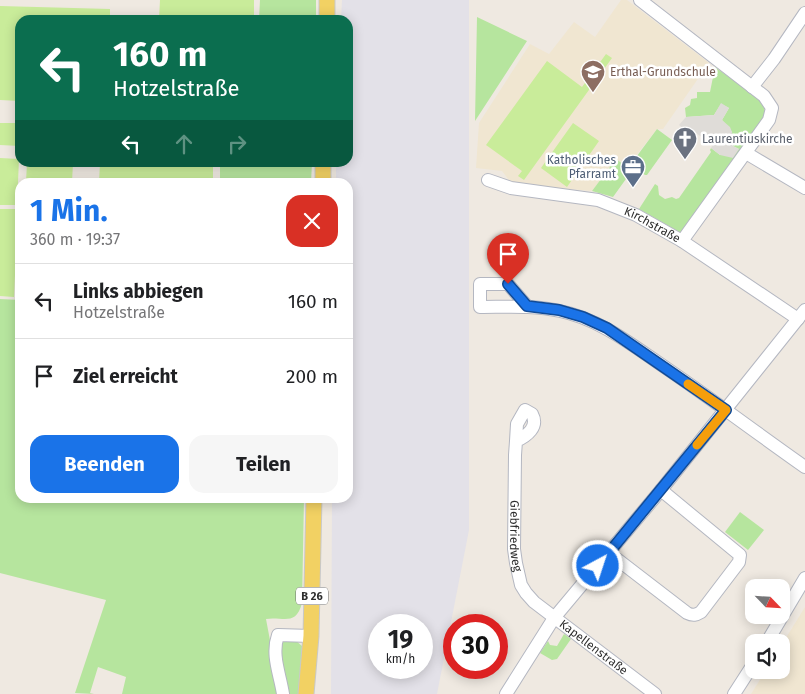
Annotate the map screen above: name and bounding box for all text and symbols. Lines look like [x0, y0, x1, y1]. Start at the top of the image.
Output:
text: 160 m [113, 33, 207, 75]
icon: left [30, 35, 95, 100]
school or university icon: Erthal-Grundschule [580, 59, 606, 93]
place label: Erthal-Grundschule [610, 65, 716, 79]
text: Hotzelstraße [113, 75, 240, 102]
church icon: Laurentiuskirche [672, 126, 698, 160]
icon: left [117, 130, 145, 158]
icon: ahead [170, 130, 198, 158]
icon: right [223, 130, 251, 158]
place label: Laurentiuskirche [702, 132, 793, 146]
place label: Katholisches Pfarramt [547, 153, 617, 181]
office icon: Katholisches Pfarramt [620, 154, 646, 188]
text: 1 Min. [30, 193, 108, 229]
button: close [286, 195, 338, 247]
street label: Kirchstraße [622, 204, 683, 246]
text: 360 m · 19:37 [30, 230, 120, 249]
pin [487, 233, 529, 284]
icon: arrive [494, 240, 522, 268]
text: Links abbiegen [73, 280, 204, 303]
icon: left [30, 287, 58, 315]
text: 160 m [288, 290, 338, 313]
text: Hotzelstraße [73, 303, 165, 322]
icon: arrive [30, 362, 58, 390]
text: Ziel erreicht [73, 365, 178, 388]
text: 200 m [286, 365, 338, 388]
button: Beenden [30, 435, 179, 493]
button: Teilen [189, 435, 338, 493]
street label: Giebfriedweg [507, 500, 525, 574]
position arrow [571, 539, 623, 591]
north arrow [745, 579, 790, 624]
map controls [745, 579, 790, 679]
road number: B 26 [296, 588, 328, 604]
speed limit sign: 30 [443, 614, 508, 679]
street label: Kapellenstraße [557, 617, 630, 678]
text: 19 [388, 625, 413, 655]
button: sound [745, 634, 790, 679]
text: km/h [386, 652, 415, 666]

